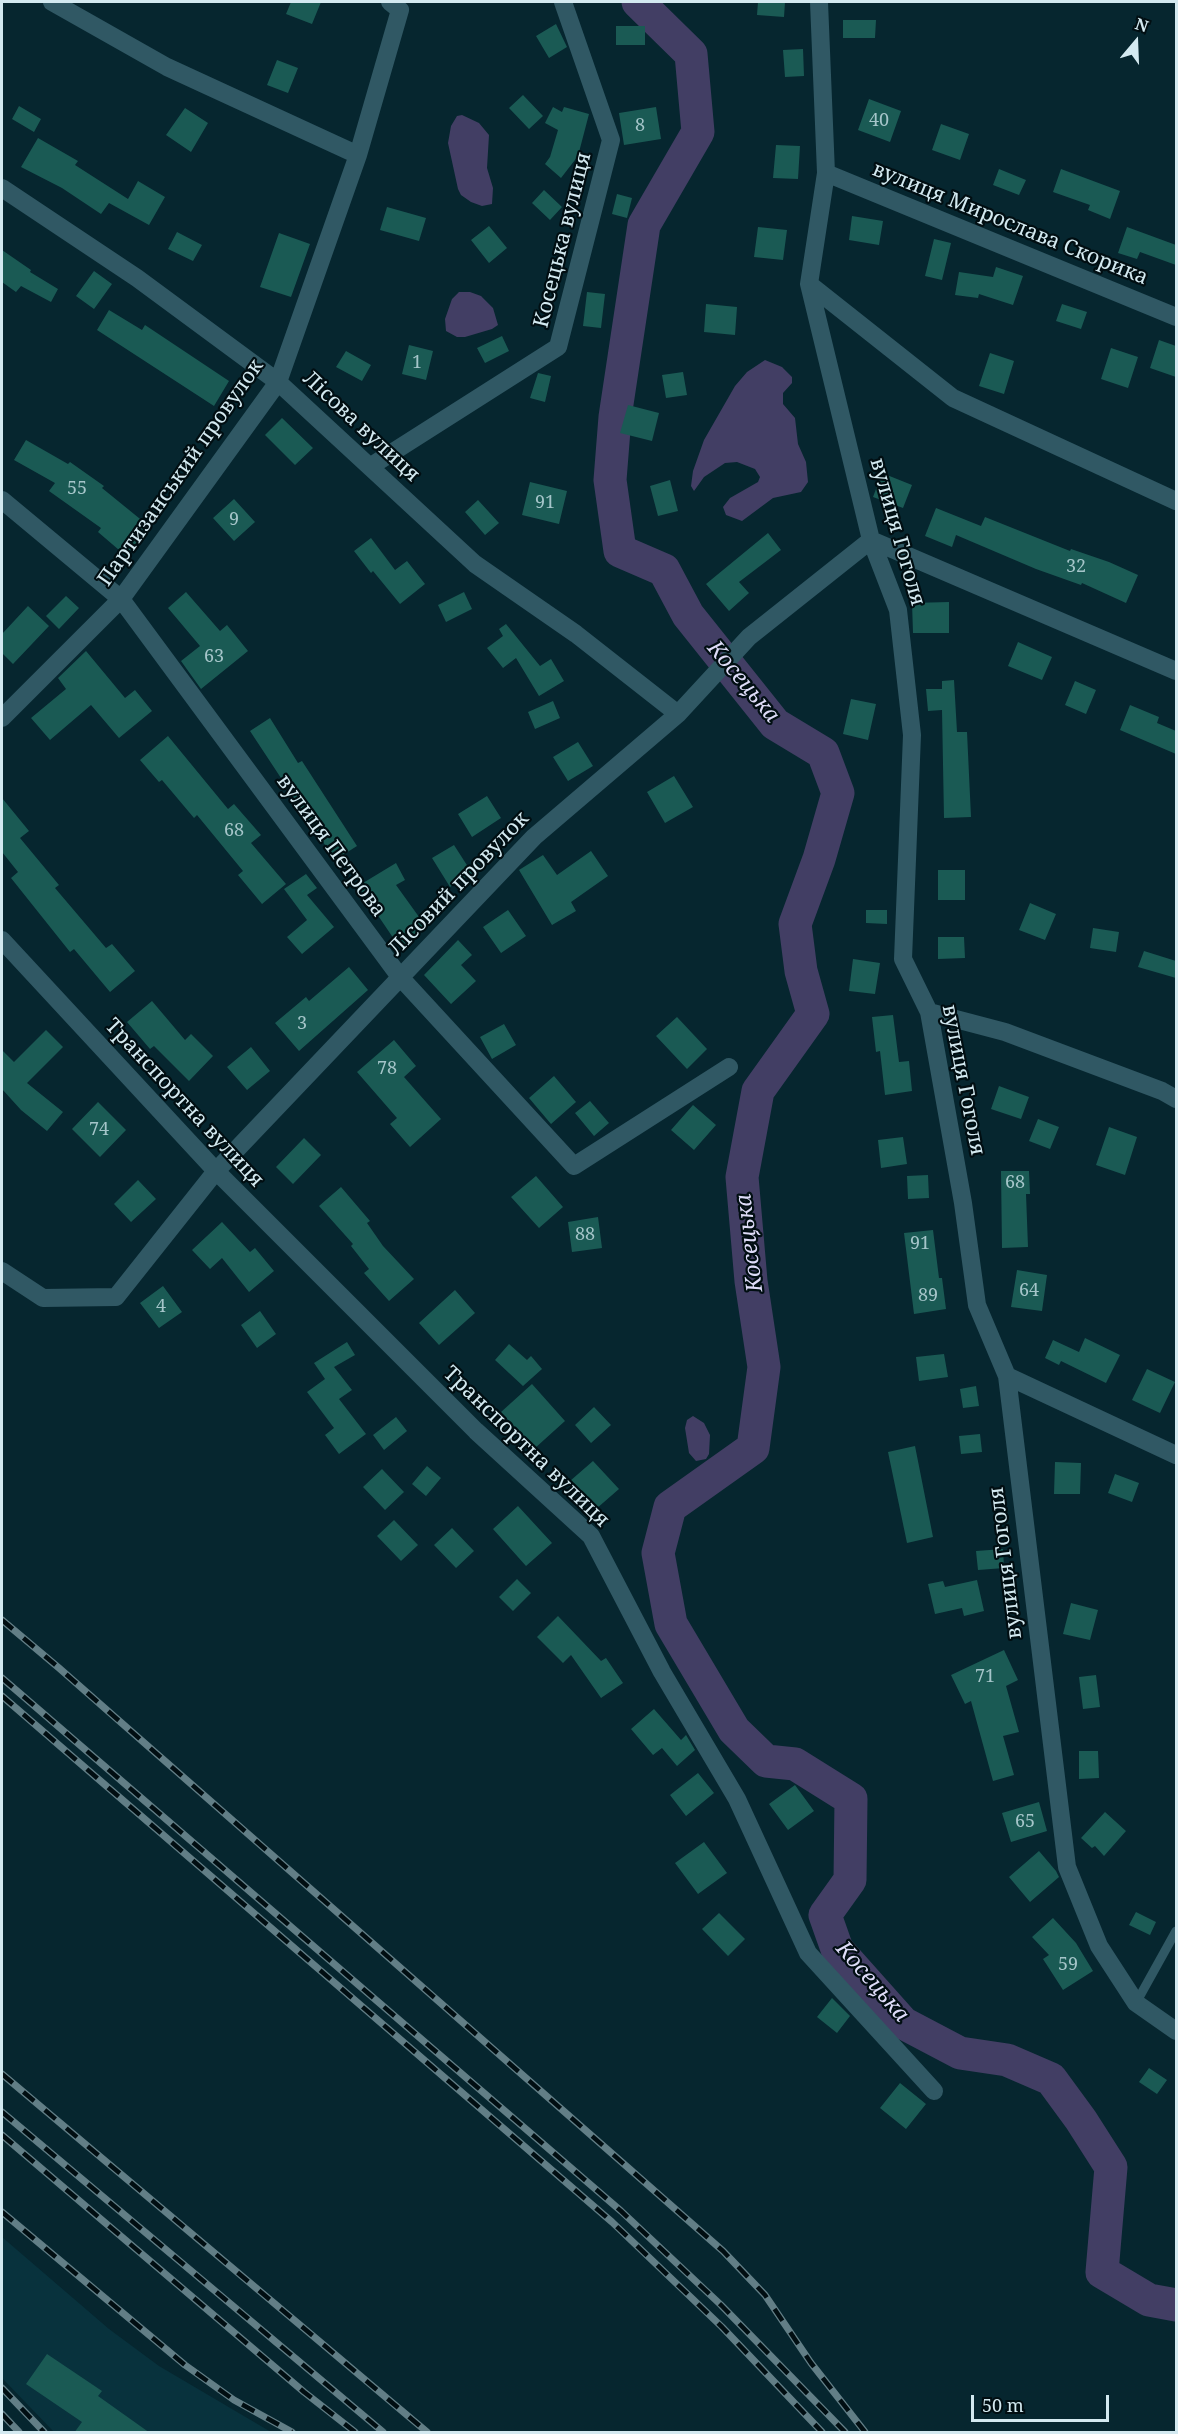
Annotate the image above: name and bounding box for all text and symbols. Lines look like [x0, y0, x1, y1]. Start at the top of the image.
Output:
north arrow [1106, 12, 1166, 72]
text: N [1132, 13, 1151, 37]
house number: 40 [869, 110, 889, 132]
house number: 8 [635, 115, 645, 137]
street label: Косецька вулиця [529, 150, 597, 330]
street label: вулиця Мирослава Скорика [868, 157, 1152, 291]
house number: 1 [412, 352, 422, 374]
street label: Партизанський провулок [93, 355, 269, 591]
street label: Лісова вулиця [297, 366, 425, 488]
street label: вулиця Гоголя [864, 455, 930, 609]
house number: 55 [67, 478, 87, 500]
house number: 91 [535, 492, 555, 514]
house number: 9 [229, 509, 239, 531]
house number: 32 [1066, 556, 1086, 578]
water label: Косецька [701, 636, 785, 728]
house number: 63 [204, 646, 224, 668]
street label: вулиця Петрова [271, 770, 391, 922]
street label: Лісовий провулок [384, 807, 534, 961]
house number: 68 [224, 820, 244, 842]
street label: вулиця Гоголя [936, 1003, 990, 1157]
street label: Транспортна вулиця [99, 1013, 269, 1193]
house number: 3 [297, 1013, 307, 1035]
house number: 78 [377, 1058, 397, 1080]
house number: 74 [89, 1119, 109, 1141]
house number: 68 [1005, 1172, 1025, 1194]
water label: Косецька [731, 1192, 769, 1294]
house number: 88 [575, 1224, 595, 1246]
house number: 91 [910, 1233, 930, 1255]
house number: 64 [1019, 1280, 1039, 1302]
house number: 89 [918, 1285, 938, 1307]
house number: 4 [156, 1296, 166, 1318]
street label: Транспортна вулиця [438, 1361, 614, 1533]
street label: вулиця Гоголя [984, 1486, 1028, 1640]
house number: 71 [975, 1666, 995, 1688]
house number: 65 [1015, 1811, 1035, 1833]
water label: Косецька [830, 1936, 914, 2028]
house number: 59 [1058, 1954, 1078, 1976]
scale bar [974, 2383, 1112, 2421]
text: 50 m [982, 2393, 1024, 2417]

